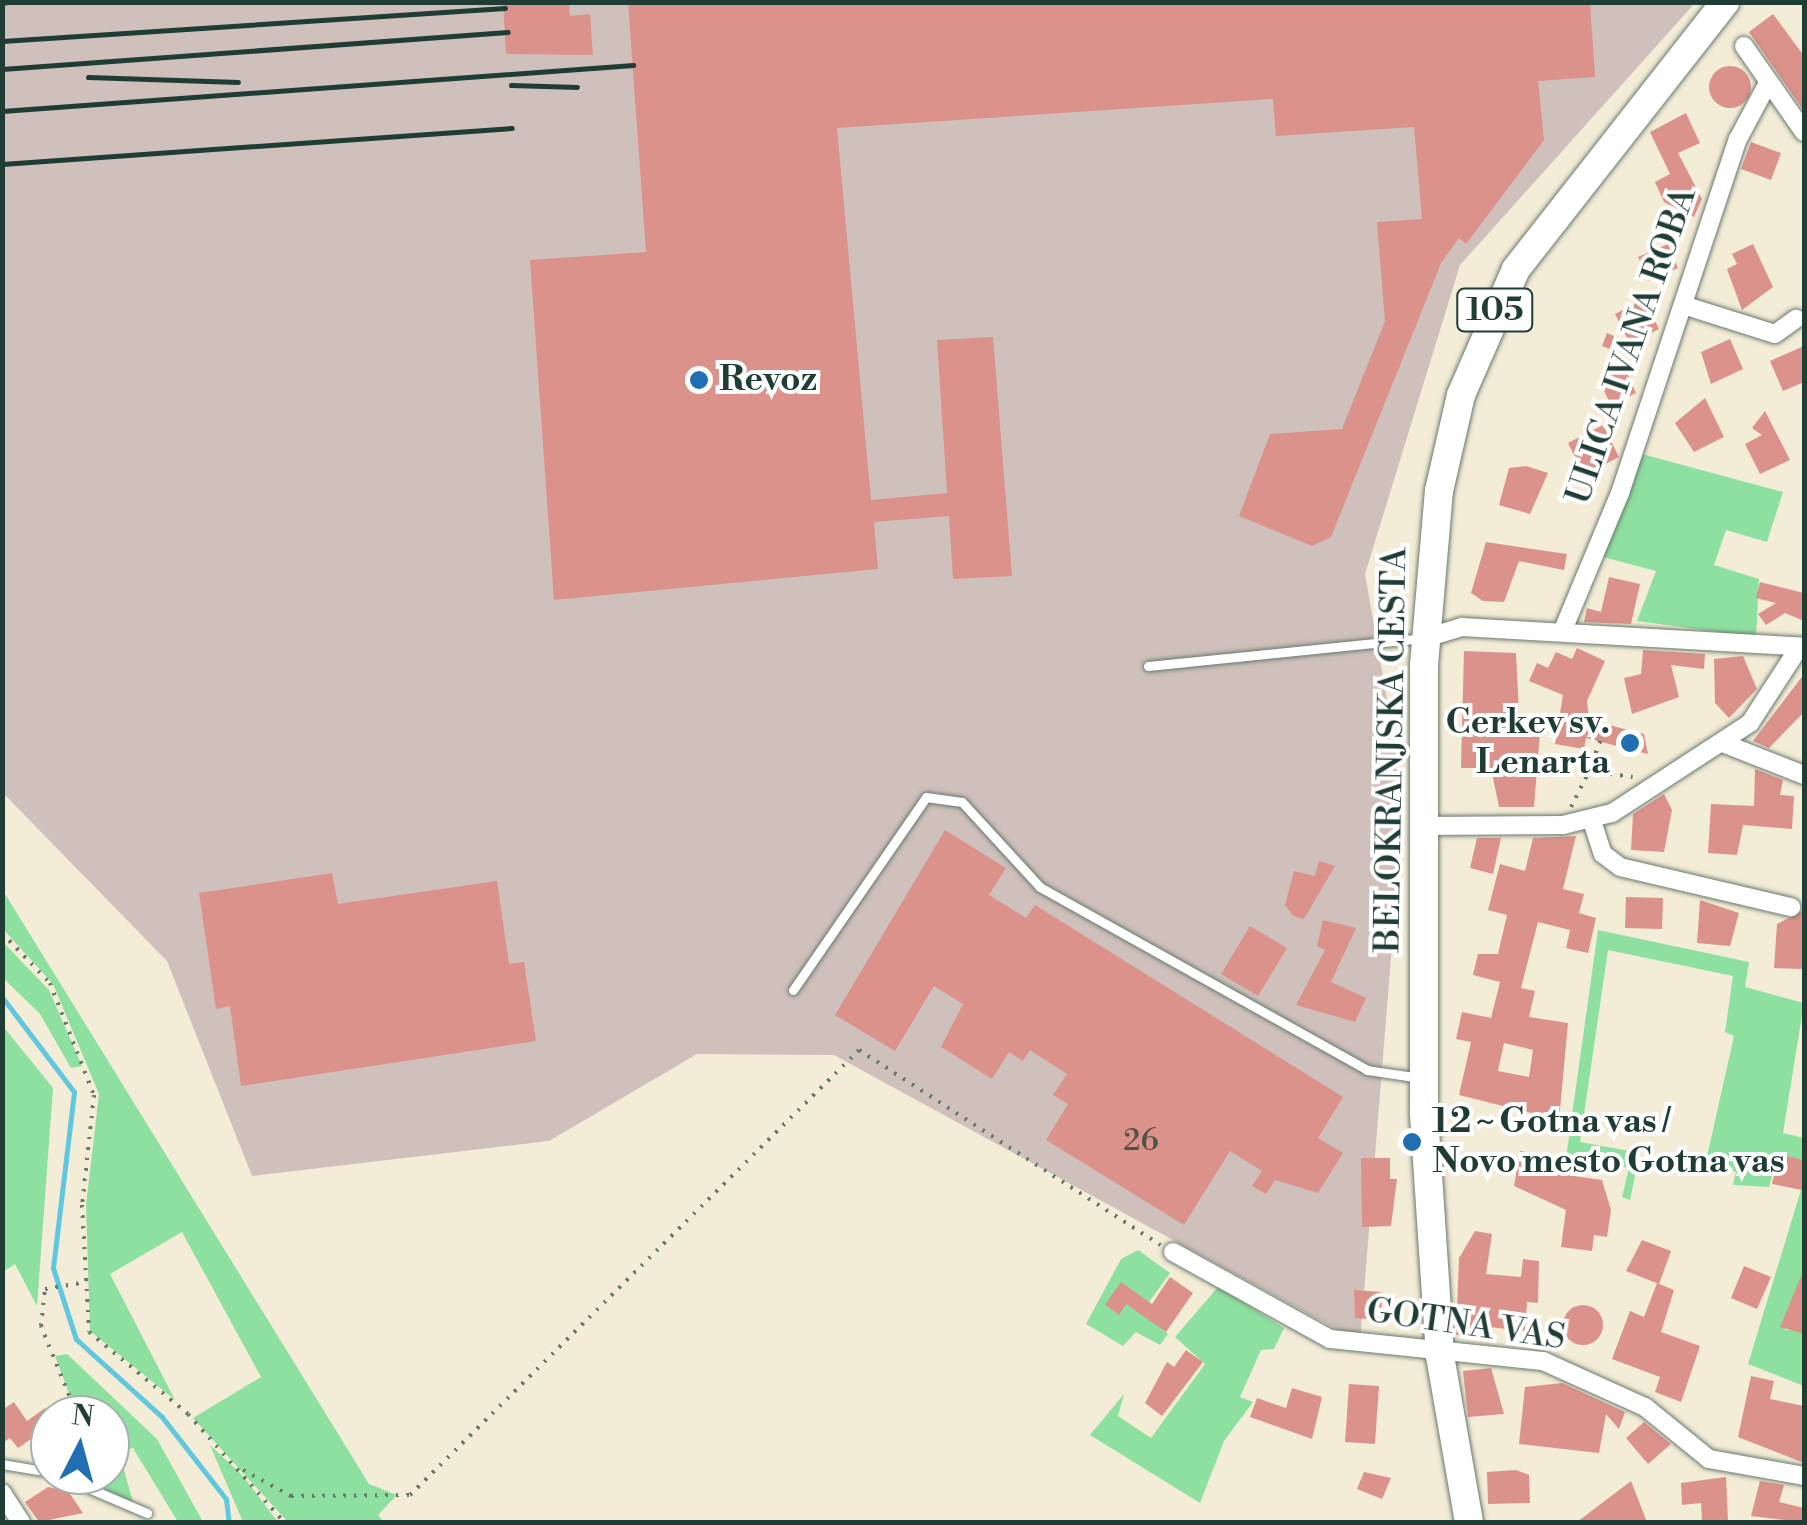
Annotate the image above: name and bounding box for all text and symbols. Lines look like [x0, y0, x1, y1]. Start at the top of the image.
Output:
street label: ULICA IVANA ROBA [1558, 182, 1706, 510]
road number: 105 [1455, 283, 1535, 337]
place label: Revoz [719, 359, 817, 401]
marker: Revoz [688, 369, 710, 391]
street label: BELOKRANJSKA CESTA [1367, 547, 1417, 953]
place label: Cerkev sv. Lenarta [1446, 702, 1610, 784]
marker: Cerkev sv. Lenarta [1619, 732, 1641, 754]
place label: 12 ~ Gotna vas / Novo mesto Gotna vas [1432, 1101, 1785, 1183]
house number: 26 [1123, 1123, 1159, 1159]
marker: 12 ~ Gotna vas / Novo mesto Gotna vas [1401, 1131, 1423, 1153]
street label: GOTNA VAS [1364, 1290, 1568, 1360]
north arrow [30, 1395, 130, 1495]
text: N [70, 1398, 96, 1435]

